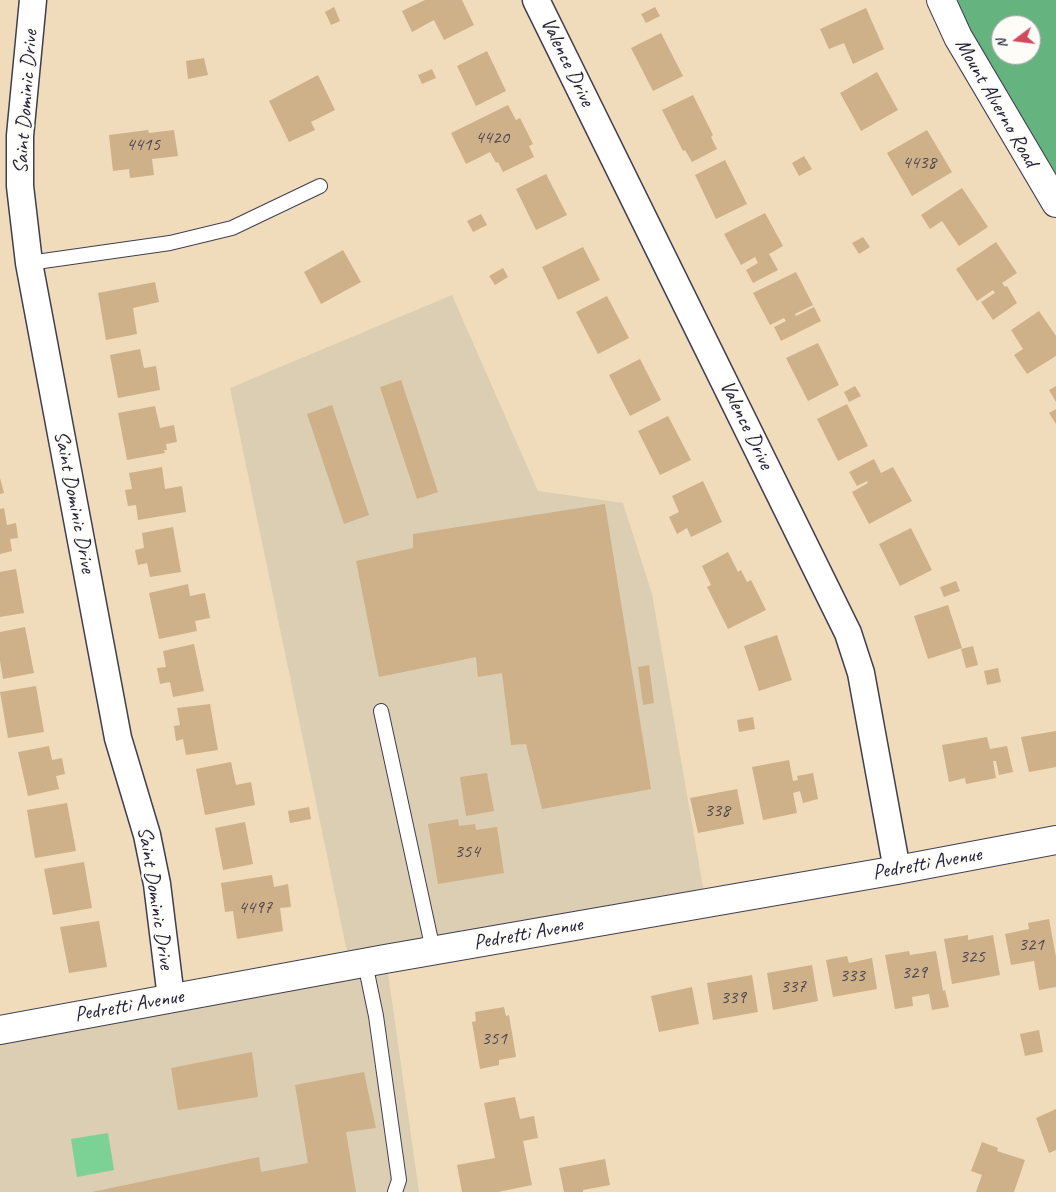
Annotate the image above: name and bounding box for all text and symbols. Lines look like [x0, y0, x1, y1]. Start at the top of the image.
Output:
street label: Valence Drive [535, 13, 599, 111]
north arrow [991, 15, 1041, 65]
street label: Saint Dominic Drive [8, 29, 44, 175]
street label: Mount Alverno Road [949, 34, 1043, 172]
text: N [993, 37, 1011, 50]
house number: 4420 [475, 127, 509, 149]
house number: 4415 [126, 134, 160, 156]
house number: 4438 [902, 152, 936, 174]
street label: Valence Drive [714, 376, 778, 474]
street label: Saint Dominic Drive [48, 429, 100, 575]
house number: 338 [704, 800, 730, 822]
street label: Saint Dominic Drive [131, 825, 179, 971]
house number: 354 [454, 841, 480, 863]
street label: Pedretti Avenue [871, 842, 983, 886]
house number: 4497 [238, 897, 272, 919]
street label: Pedretti Avenue [472, 912, 584, 956]
house number: 321 [1018, 934, 1044, 956]
house number: 325 [959, 946, 985, 968]
house number: 329 [901, 962, 927, 984]
house number: 333 [839, 965, 865, 987]
house number: 337 [780, 976, 806, 998]
street label: Pedretti Avenue [73, 984, 185, 1028]
house number: 339 [720, 987, 746, 1009]
house number: 351 [481, 1028, 507, 1050]

